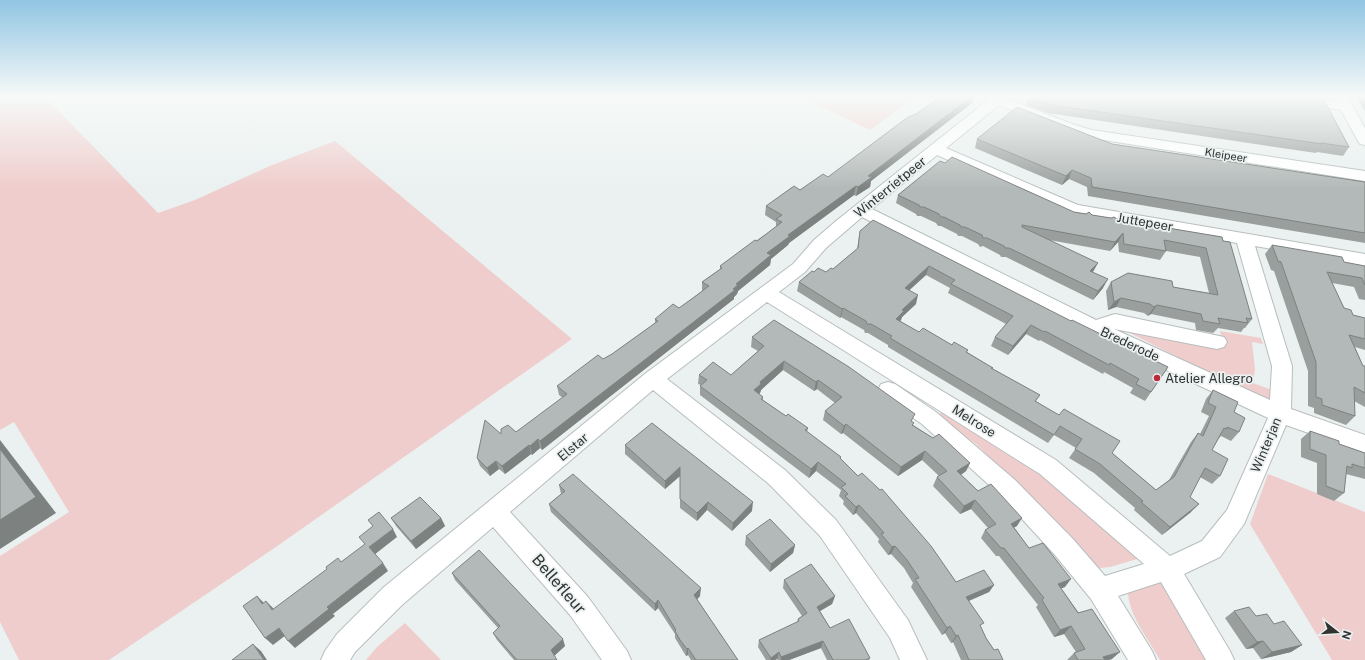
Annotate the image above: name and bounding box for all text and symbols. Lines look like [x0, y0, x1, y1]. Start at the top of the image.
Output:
street label: Kleipeer [1204, 146, 1248, 164]
street label: Winterrietpeer [851, 153, 929, 221]
street label: Juttepeer [1116, 210, 1174, 234]
street label: Brederode [1098, 324, 1162, 364]
place label: Atelier Allegro [1165, 371, 1253, 386]
marker: Atelier Allegro [1152, 373, 1162, 383]
street label: Melrose [949, 402, 999, 440]
street label: Winterjan [1248, 415, 1284, 475]
street label: Elstar [555, 430, 591, 464]
street label: Bellefleur [528, 550, 590, 618]
north arrow [1317, 612, 1357, 652]
text: N [1340, 629, 1354, 641]

